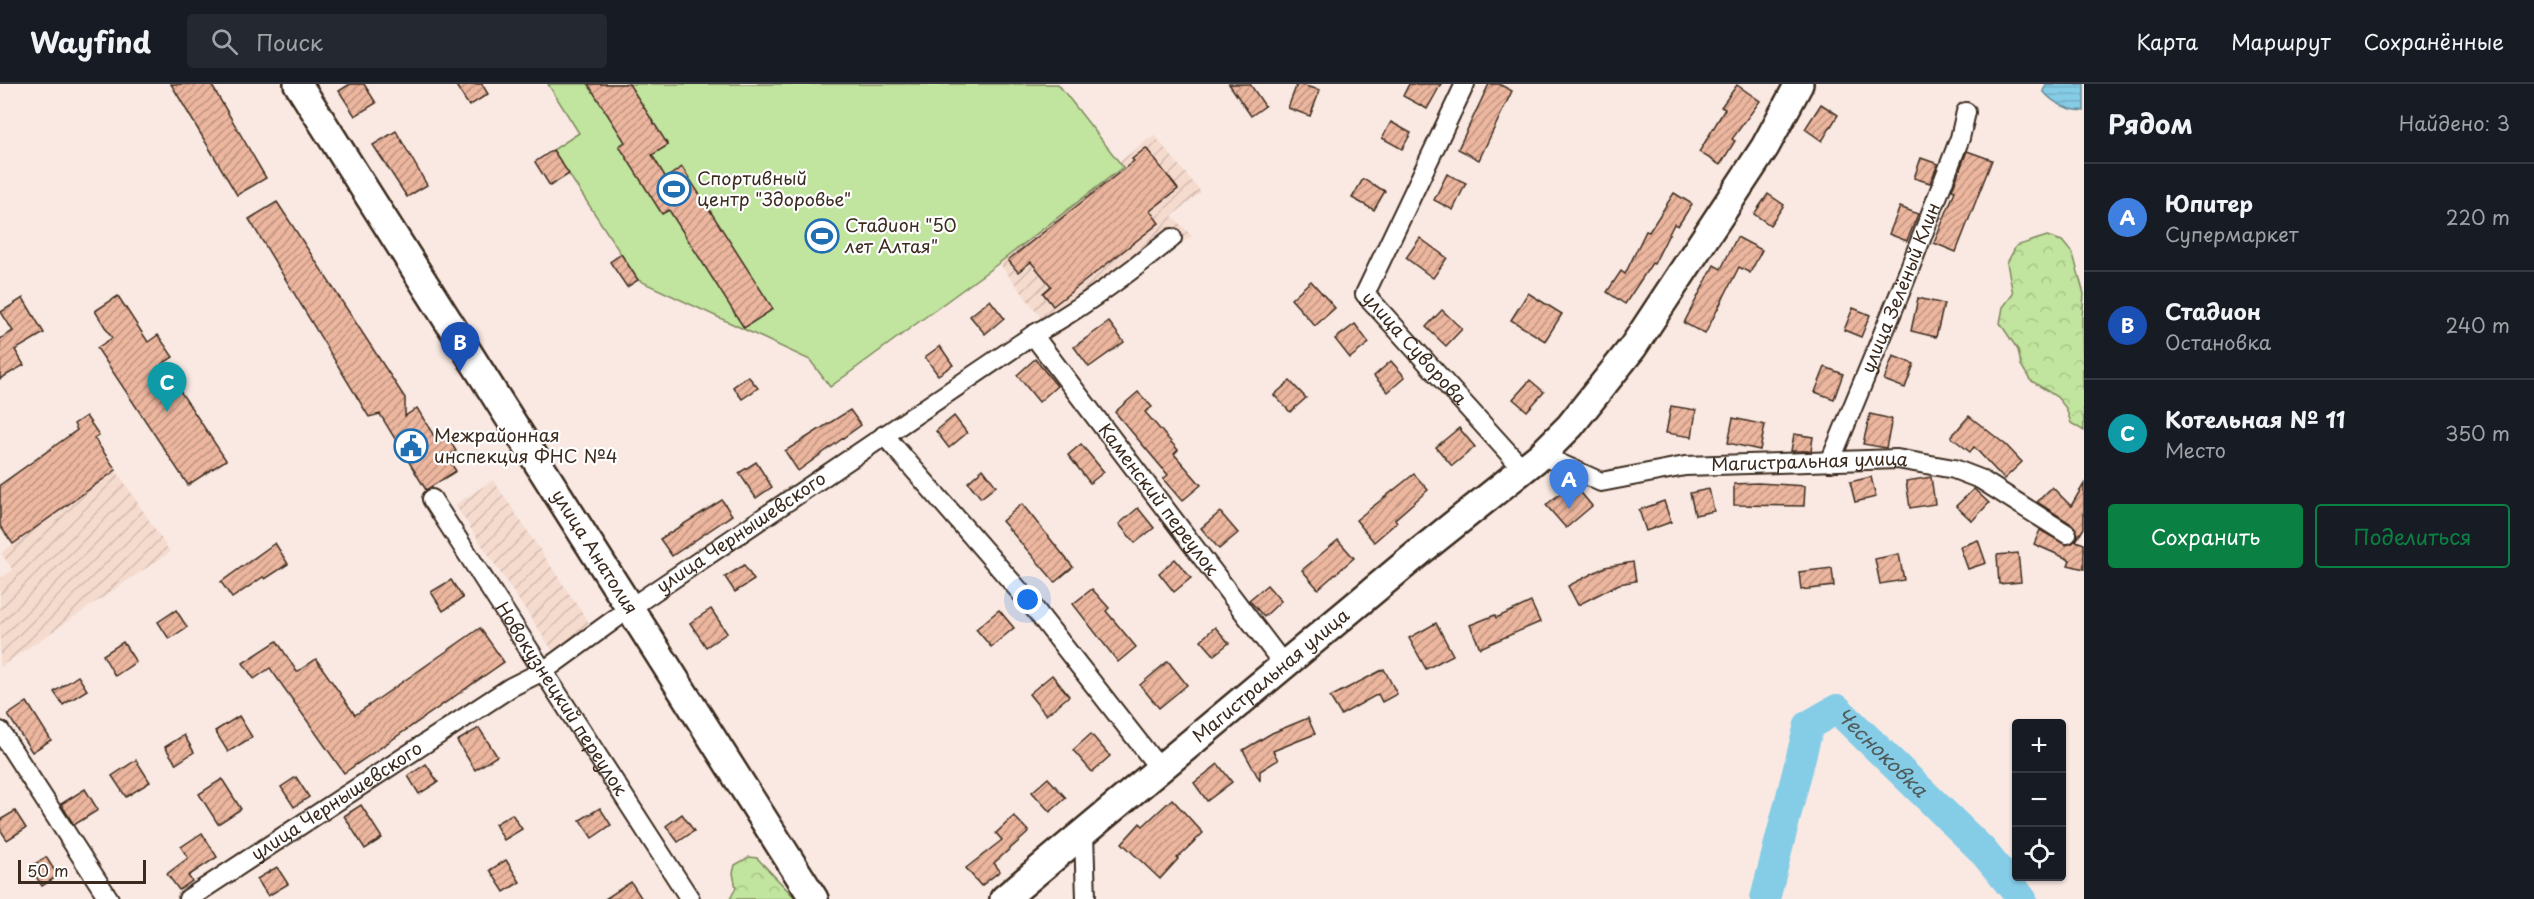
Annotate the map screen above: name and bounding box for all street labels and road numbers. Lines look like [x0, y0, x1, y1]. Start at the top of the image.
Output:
street label: улица Зелёный Клин [1853, 198, 1946, 377]
street label: улица Суворова [1357, 285, 1475, 411]
street label: Каменский переулок [1093, 417, 1226, 581]
street label: Магистральная улица [1711, 444, 1911, 477]
street label: улица Чернышевского [650, 464, 831, 599]
street label: улица Анатолия [546, 483, 645, 619]
street label: Новокузнецкий переулок [490, 596, 635, 801]
street label: Магистральная улица [1186, 601, 1355, 748]
street label: улица Чернышевского [245, 734, 427, 866]

